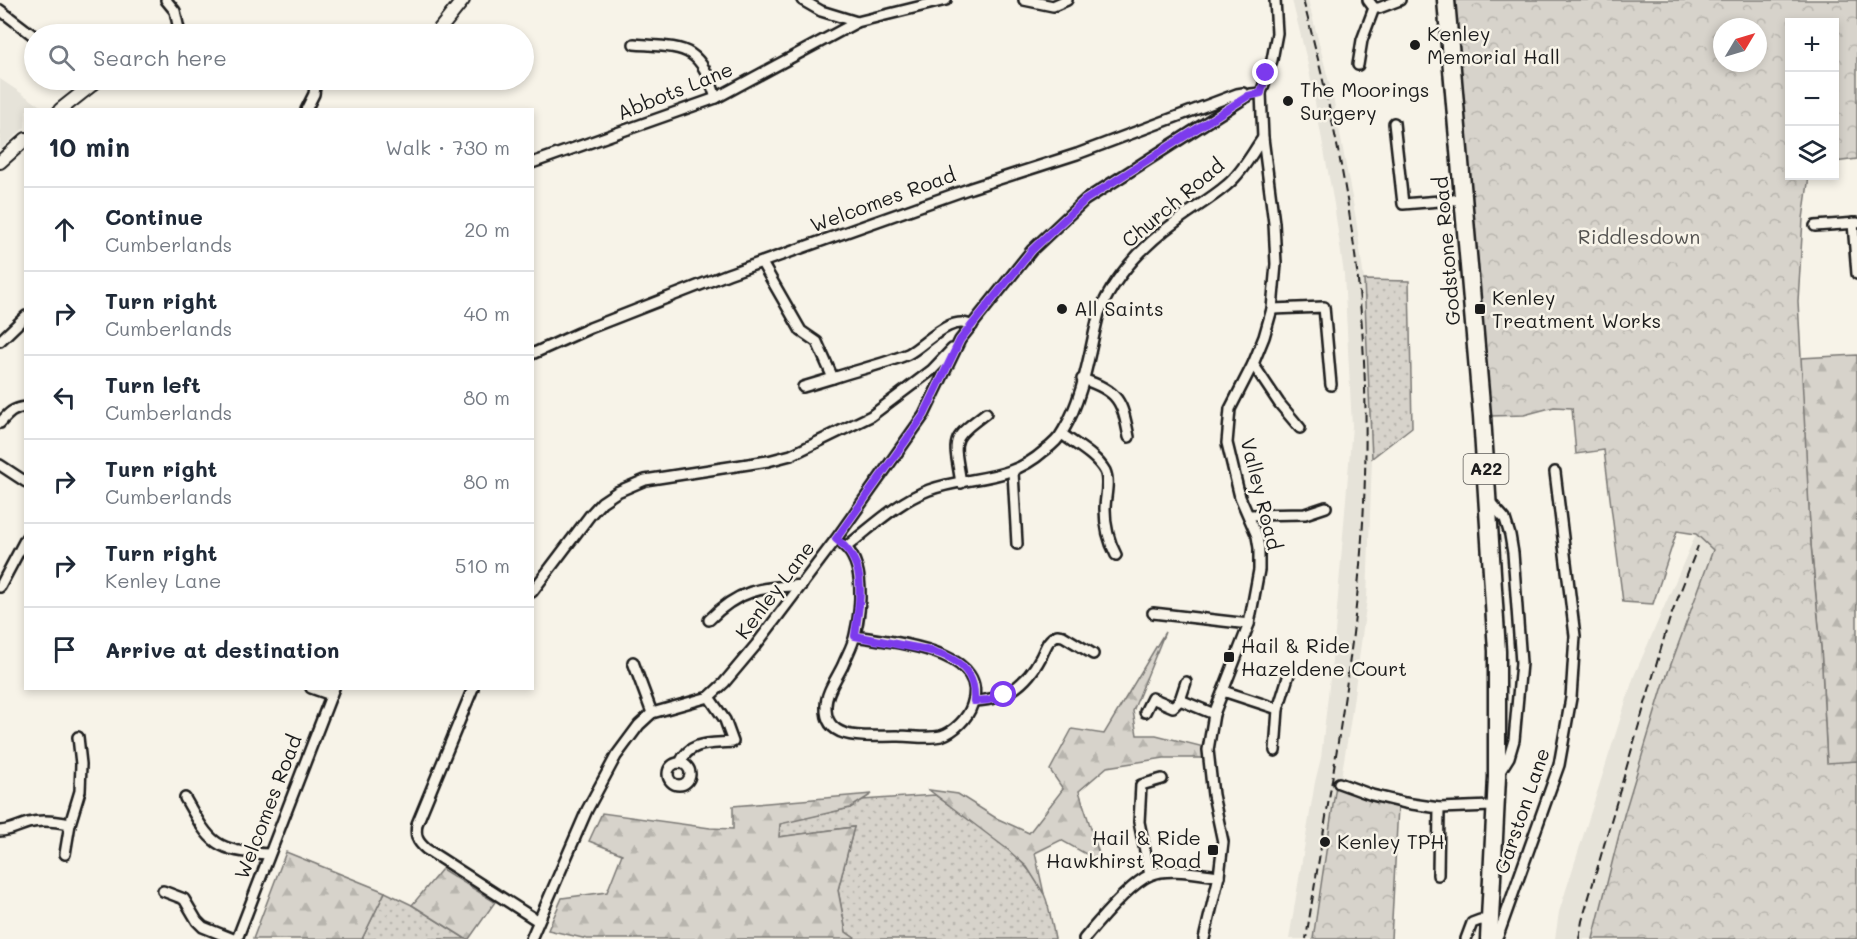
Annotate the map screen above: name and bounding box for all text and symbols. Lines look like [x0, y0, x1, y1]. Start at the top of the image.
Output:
north arrow [1713, 18, 1767, 72]
map controls [1785, 18, 1839, 180]
button: + [1785, 18, 1839, 72]
place label: Kenley Memorial Hall [1427, 20, 1560, 69]
search box [24, 24, 534, 90]
marker: Kenley Memorial Hall [1408, 38, 1422, 52]
icon: search [45, 41, 78, 74]
text: Search here [93, 43, 227, 72]
street label: Abbots Lane [613, 55, 736, 125]
route end [1252, 59, 1278, 85]
button: − [1785, 72, 1839, 126]
place label: The Moorings Surgery [1300, 76, 1429, 125]
marker: The Moorings Surgery [1281, 94, 1295, 108]
button: layers [1785, 126, 1839, 180]
text: 10 min [48, 130, 130, 164]
text: Walk · 730 m [385, 134, 510, 160]
street label: Church Road [1116, 152, 1229, 253]
street label: Welcomes Road [806, 161, 959, 237]
street label: Godstone Road [1427, 176, 1465, 327]
text: Continue [105, 202, 203, 231]
icon: ahead [48, 213, 81, 246]
text: 20 m [464, 216, 510, 242]
park label: Riddlesdown [1578, 223, 1700, 249]
text: Cumberlands [105, 231, 232, 257]
place label: Kenley Treatment Works [1492, 284, 1661, 333]
text: Turn right [105, 286, 217, 315]
place label: All Saints [1074, 295, 1164, 321]
icon: right [48, 297, 81, 330]
text: 40 m [464, 300, 510, 326]
marker: All Saints [1055, 302, 1069, 316]
marker: Kenley Treatment Works [1473, 302, 1487, 316]
text: Cumberlands [105, 315, 232, 341]
text: Turn left [105, 370, 201, 399]
icon: left [48, 381, 81, 414]
text: 80 m [463, 384, 510, 410]
text: Cumberlands [105, 399, 232, 425]
street label: Valley Road [1236, 435, 1288, 552]
text: Turn right [105, 454, 217, 483]
road number: A22 [1464, 454, 1508, 484]
icon: right [48, 465, 81, 498]
text: 80 m [463, 468, 510, 494]
text: Cumberlands [105, 483, 232, 509]
street label: Kenley Lane [729, 535, 820, 644]
text: Turn right [105, 538, 217, 567]
icon: right [48, 549, 81, 582]
text: 510 m [455, 552, 510, 578]
text: Kenley Lane [105, 567, 221, 593]
place label: Hail & Ride Hazeldene Court [1241, 632, 1407, 681]
icon: arrive [48, 633, 81, 666]
text: Arrive at destination [105, 635, 340, 664]
marker: Hail & Ride Hazeldene Court [1222, 650, 1236, 664]
route start [990, 681, 1016, 707]
street label: Welcomes Road [228, 731, 307, 883]
street label: Garston Lane [1487, 744, 1555, 877]
place label: Hail & Ride Hawkhirst Road [1046, 824, 1201, 873]
place label: Kenley TPH [1337, 828, 1444, 854]
marker: Kenley TPH [1318, 835, 1332, 849]
marker: Hail & Ride Hawkhirst Road [1206, 843, 1220, 857]

